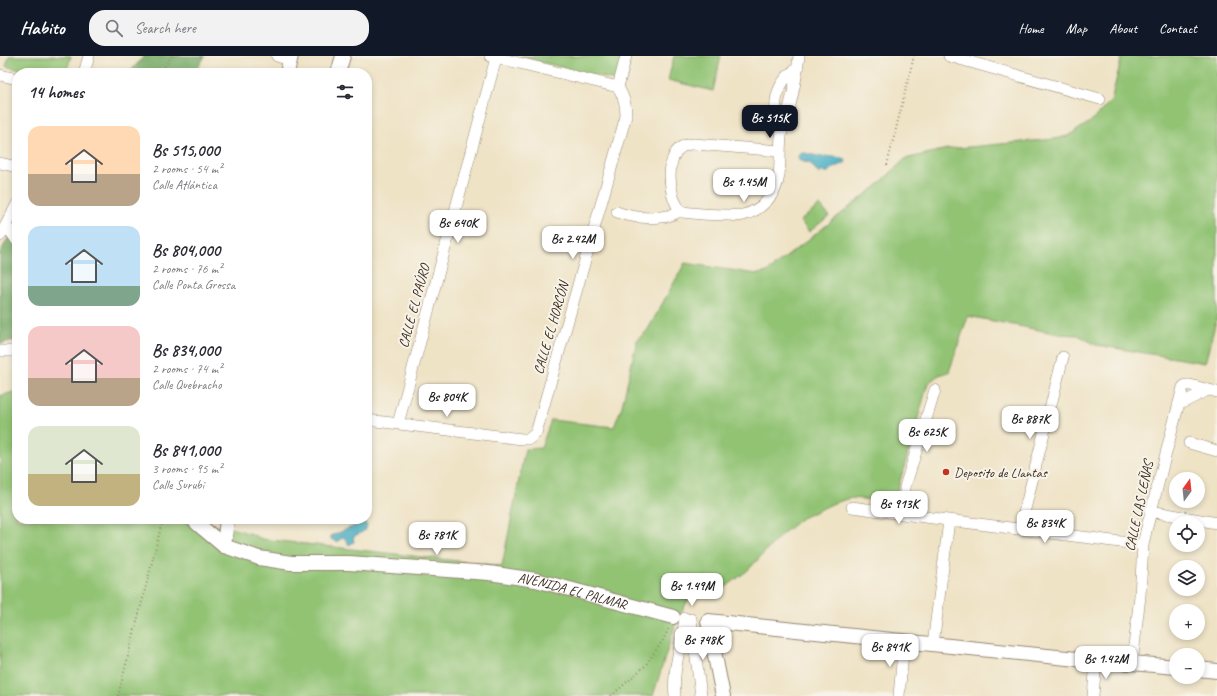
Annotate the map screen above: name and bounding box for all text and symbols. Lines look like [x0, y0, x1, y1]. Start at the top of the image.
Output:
search box [89, 10, 369, 46]
text: Habito [20, 16, 65, 40]
icon: search [103, 17, 125, 39]
text: Search here [135, 19, 196, 38]
text: Home [1018, 20, 1044, 37]
text: Map [1066, 20, 1087, 37]
text: About [1109, 20, 1137, 37]
text: Contact [1159, 20, 1197, 37]
icon: filters [334, 81, 356, 103]
text: 14 homes [28, 82, 84, 103]
pin: Bs 515K [733, 105, 807, 139]
text: Bs 515K [751, 110, 789, 126]
text: Bs 515,000 [152, 140, 220, 161]
icon: home [60, 142, 108, 190]
text: 2 rooms · 54 m² [152, 161, 222, 177]
pin: Bs 1.45M [703, 169, 785, 203]
text: Bs 1.45M [722, 174, 766, 190]
text: Calle Atlántica [152, 177, 217, 193]
pin: Bs 640K [421, 210, 495, 244]
text: Bs 640K [439, 215, 477, 231]
pin: Bs 2.42M [532, 226, 614, 260]
text: Bs 2.42M [551, 231, 595, 247]
text: Bs 804,000 [152, 240, 220, 261]
icon: home [60, 242, 108, 290]
street label: CALLE EL PAÚRO [395, 260, 434, 350]
text: 2 rooms · 76 m² [152, 261, 222, 277]
text: Calle Ponta Grossa [152, 277, 235, 293]
street label: CALLE EL HORCÓN [530, 277, 573, 376]
text: Bs 834,000 [152, 340, 220, 361]
icon: home [60, 342, 108, 390]
text: 2 rooms · 74 m² [152, 361, 222, 377]
text: Calle Quebracho [152, 377, 222, 393]
pin: Bs 804K [410, 384, 484, 418]
text: Bs 804K [428, 389, 466, 405]
pin: Bs 887K [993, 406, 1067, 440]
text: Bs 887K [1011, 411, 1049, 427]
pin: Bs 625K [890, 419, 964, 453]
text: Bs 625K [908, 424, 946, 440]
text: Bs 841,000 [152, 440, 220, 461]
icon: home [60, 442, 108, 490]
street label: CALLE LAS LEÑAS [1121, 456, 1158, 553]
text: 3 rooms · 95 m² [152, 461, 222, 477]
place label: Deposito de Llantas [954, 464, 1048, 481]
marker: Deposito de Llantas [941, 467, 951, 477]
north arrow [1169, 472, 1205, 508]
map controls [1169, 472, 1205, 684]
text: Calle Surubi [152, 477, 204, 493]
pin: Bs 913K [862, 491, 936, 525]
text: Bs 913K [880, 496, 918, 512]
pin: Bs 834K [1008, 510, 1082, 544]
text: Bs 834K [1026, 515, 1064, 531]
button: locate [1169, 516, 1205, 552]
pin: Bs 781K [400, 522, 474, 556]
text: Bs 781K [418, 527, 456, 543]
button: layers [1169, 560, 1205, 596]
street label: AVENIDA EL PALMAR [517, 569, 631, 613]
pin: Bs 1.49M [651, 573, 733, 607]
text: Bs 1.49M [670, 578, 714, 594]
button: + [1169, 604, 1205, 640]
pin: Bs 748K [666, 627, 740, 661]
text: Bs 748K [684, 632, 722, 648]
pin: Bs 841K [853, 634, 927, 668]
text: Bs 841K [871, 639, 909, 655]
pin: Bs 1.42M [1065, 646, 1147, 680]
button: − [1169, 648, 1205, 684]
text: Bs 1.42M [1084, 651, 1128, 667]

